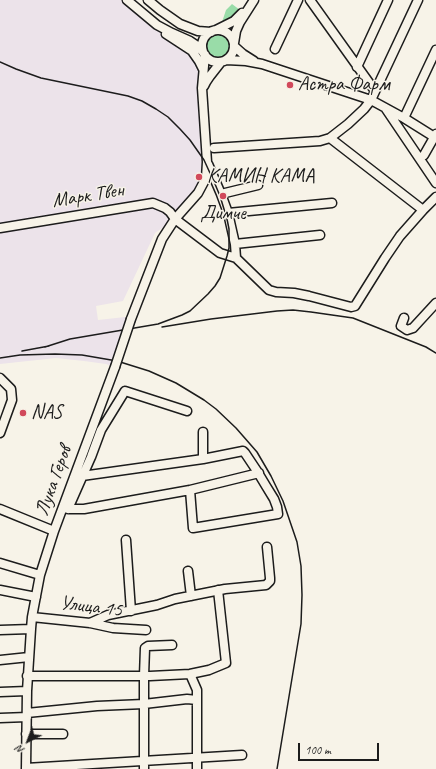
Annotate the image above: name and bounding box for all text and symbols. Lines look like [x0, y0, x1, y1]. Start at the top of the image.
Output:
place label: Астра Фарм [298, 73, 390, 97]
marker: Астра Фарм [285, 80, 295, 90]
place label: КАМИН КАМА [207, 165, 314, 189]
marker: КАМИН КАМА [194, 172, 204, 182]
street label: Марк Твен [51, 179, 125, 213]
marker: Димче [218, 191, 228, 201]
place label: Димче [200, 202, 246, 226]
place label: NAS [31, 401, 62, 425]
marker: NAS [18, 408, 28, 418]
street label: Лука Геров [30, 443, 78, 519]
street label: Улица 15 [59, 591, 123, 623]
north arrow [8, 721, 48, 761]
scale bar [300, 735, 381, 761]
text: N [13, 742, 27, 757]
text: 100 m [305, 742, 331, 758]

